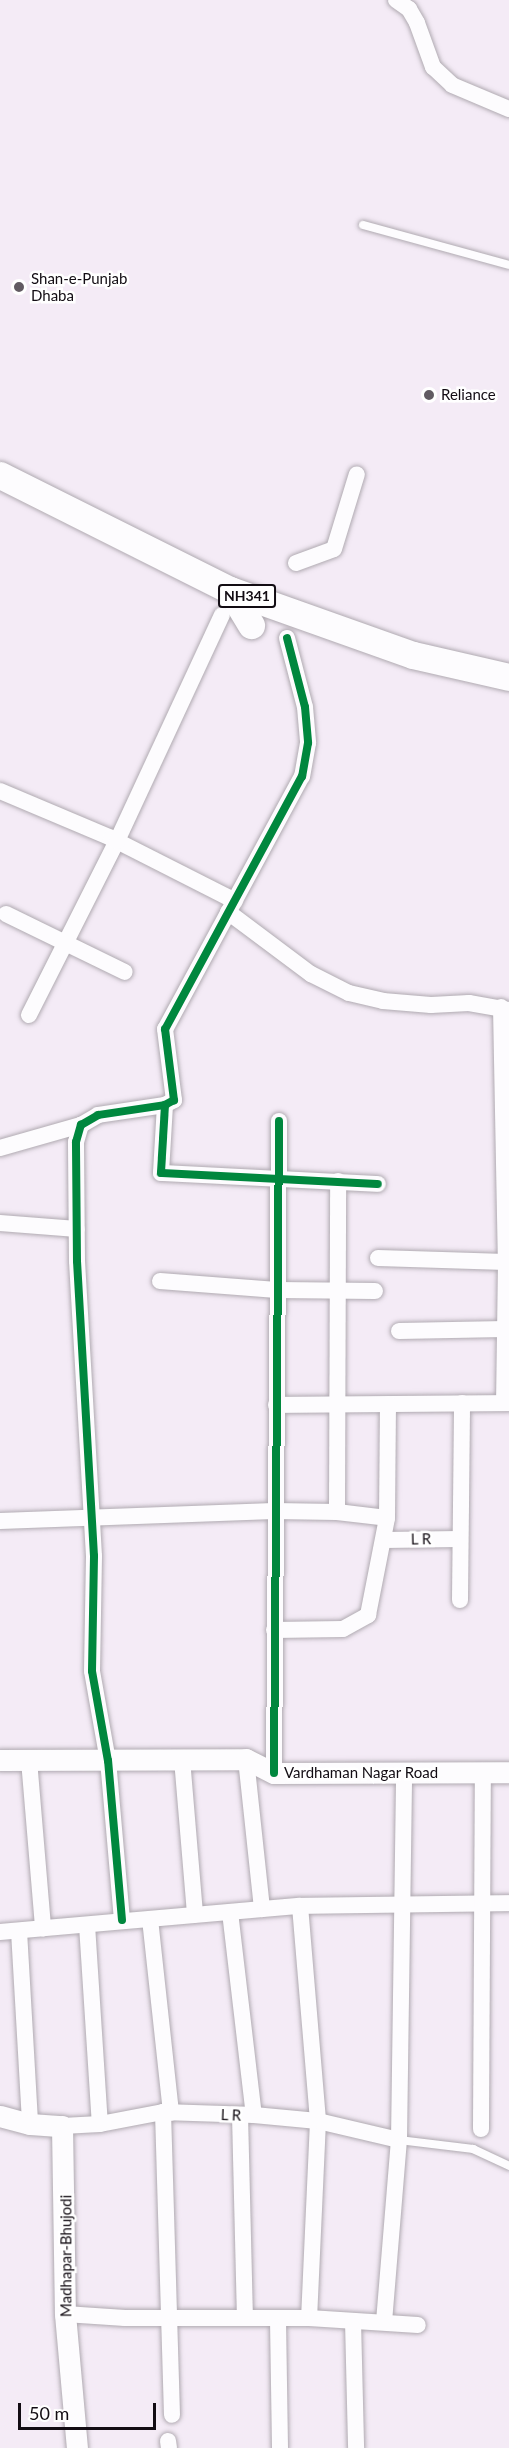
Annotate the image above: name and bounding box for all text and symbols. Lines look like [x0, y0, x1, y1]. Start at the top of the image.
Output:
place label: Shan-e-Punjab Dhaba [31, 269, 127, 304]
marker: Shan-e-Punjab Dhaba [12, 280, 26, 294]
place label: Reliance [441, 386, 496, 404]
marker: Reliance [422, 388, 436, 402]
road number: NH341 [217, 585, 277, 607]
street label: L R [410, 1530, 432, 1548]
street label: Vardhaman Nagar Road [284, 1764, 438, 1782]
street label: L R [220, 2106, 242, 2124]
street label: Madhapar-Bhujodi [57, 2195, 75, 2317]
scale bar [21, 2391, 159, 2429]
text: 50 m [29, 2402, 69, 2424]

